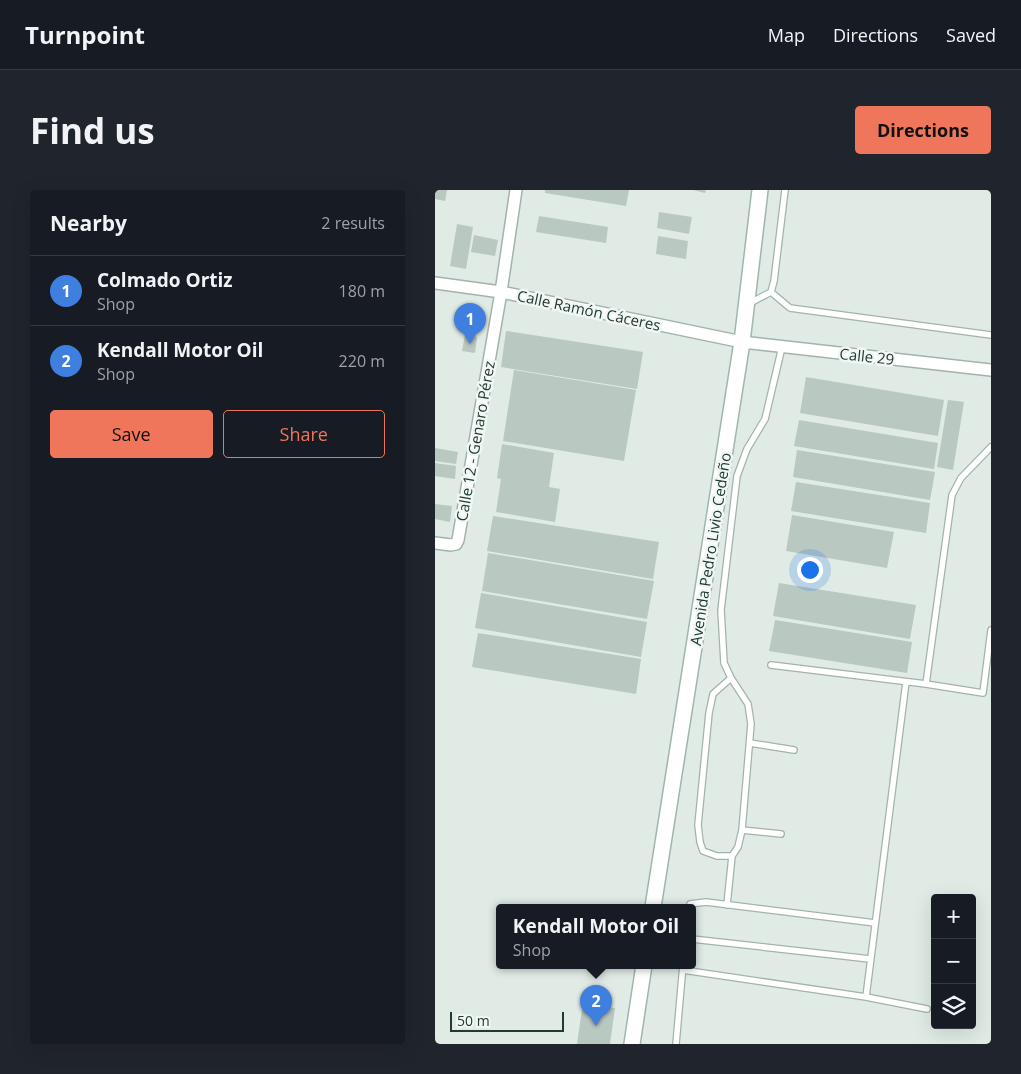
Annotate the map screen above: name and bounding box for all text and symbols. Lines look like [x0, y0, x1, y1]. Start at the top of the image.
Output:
text: Turnpoint [25, 18, 145, 51]
text: Map [768, 23, 805, 47]
text: Directions [833, 23, 918, 47]
text: Saved [946, 23, 996, 47]
button: Directions [855, 106, 991, 154]
text: Find us [30, 107, 155, 154]
text: Nearby [50, 209, 127, 237]
text: 2 results [321, 212, 385, 234]
text: Colmado Ortiz [97, 267, 233, 293]
text: 1 [61, 280, 71, 302]
text: 180 m [339, 280, 385, 302]
street label: Calle Ramón Cáceres [515, 285, 663, 335]
text: Shop [97, 293, 135, 315]
pin: 1 [454, 303, 486, 344]
text: Kendall Motor Oil [97, 337, 263, 363]
street label: Calle 29 [839, 343, 895, 369]
text: 2 [61, 350, 71, 372]
text: 220 m [339, 350, 385, 372]
street label: Calle 12 - Genaro Pérez [451, 359, 499, 523]
text: Shop [97, 363, 135, 385]
button: Save [50, 410, 213, 458]
button: Share [223, 410, 385, 458]
street label: Avenida Pedro Livio Cedeño [685, 451, 735, 647]
your location [797, 557, 823, 583]
map controls [931, 894, 976, 1029]
button: + [931, 894, 976, 939]
popup [496, 904, 696, 969]
text: Kendall Motor Oil [513, 913, 679, 939]
text: Shop [513, 939, 551, 961]
button: − [931, 939, 976, 984]
button: layers [931, 984, 976, 1029]
pin: 2 [580, 985, 612, 1026]
scale bar [450, 1009, 564, 1032]
text: 50 m [457, 1011, 490, 1030]

